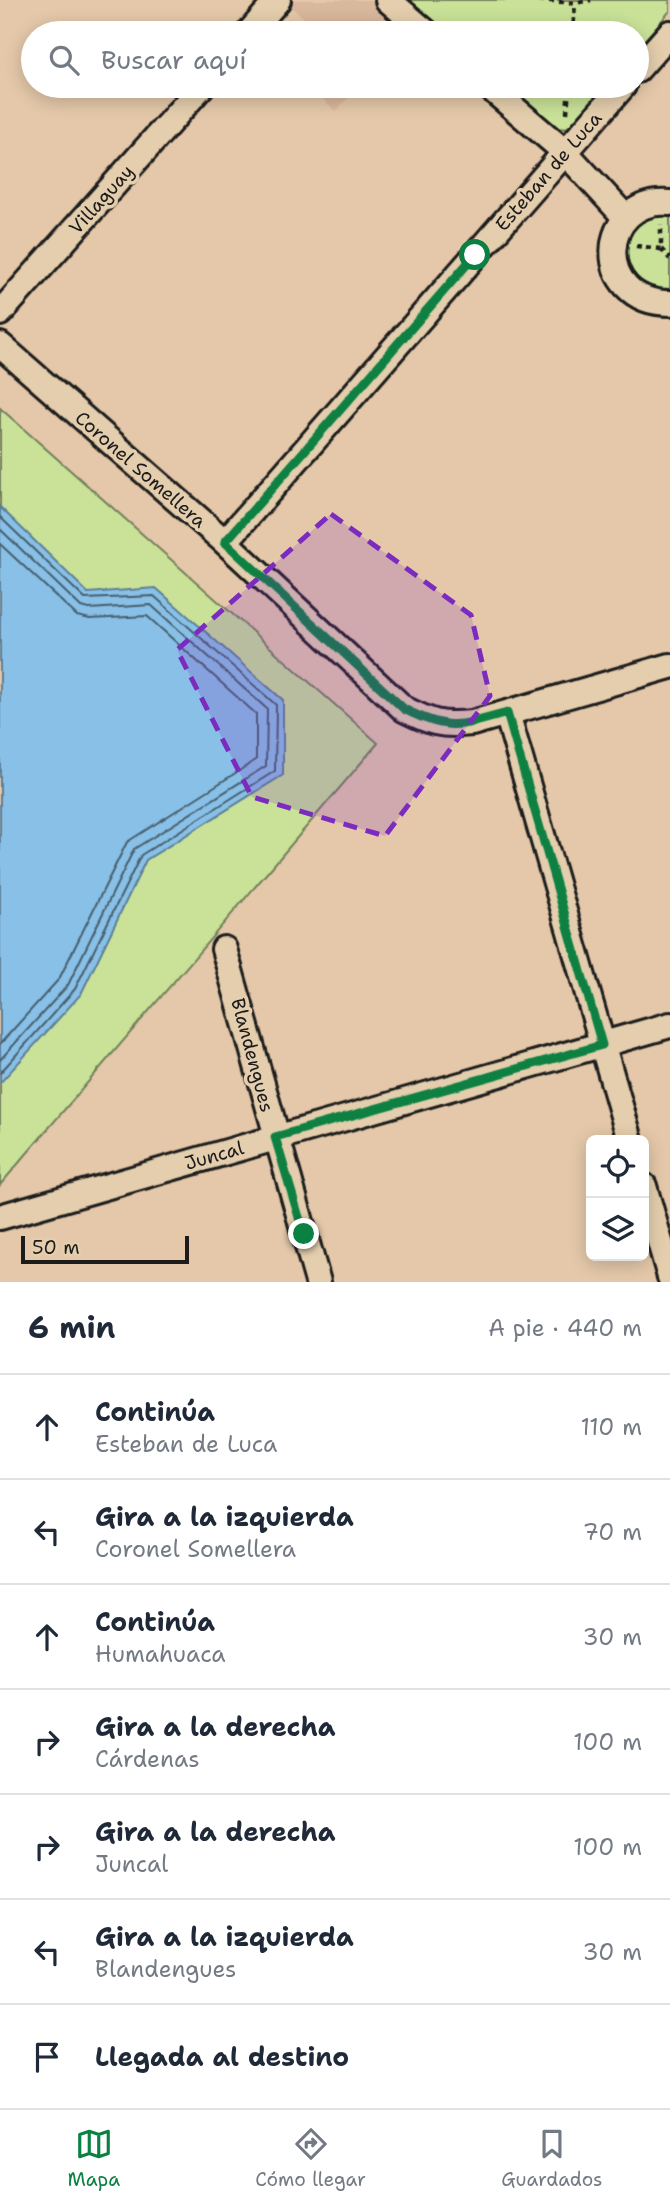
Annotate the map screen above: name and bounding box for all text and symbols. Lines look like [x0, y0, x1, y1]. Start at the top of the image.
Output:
search box [21, 21, 649, 98]
icon: search [45, 41, 83, 79]
text: Buscar aquí [101, 42, 247, 77]
street label: Esteban de Luca [490, 106, 607, 236]
street label: Villaguay [63, 159, 139, 240]
route start [459, 239, 490, 270]
street label: Coronel Somellera [70, 405, 212, 533]
street label: Blandengues [225, 995, 280, 1115]
street label: Juncal [182, 1135, 247, 1176]
map controls [586, 1135, 649, 1261]
button: locate [586, 1135, 649, 1198]
button: layers [586, 1198, 649, 1261]
route end [288, 1218, 319, 1249]
scale bar [21, 1233, 189, 1265]
text: 50 m [32, 1235, 80, 1260]
text: 6 min [28, 1307, 115, 1348]
text: A pie · 440 m [488, 1313, 642, 1343]
text: Continúa [95, 1394, 215, 1429]
icon: ahead [28, 1408, 66, 1446]
text: 110 m [580, 1412, 642, 1442]
text: Esteban de Luca [95, 1429, 277, 1459]
text: Gira a la izquierda [95, 1499, 354, 1534]
icon: left [28, 1513, 66, 1551]
text: 70 m [583, 1517, 642, 1547]
text: Coronel Somellera [95, 1534, 296, 1564]
text: Continúa [95, 1604, 215, 1639]
icon: ahead [28, 1618, 66, 1656]
text: 30 m [583, 1622, 642, 1652]
text: Humahuaca [95, 1639, 226, 1669]
text: Gira a la derecha [95, 1709, 336, 1744]
icon: right [28, 1723, 66, 1761]
text: 100 m [573, 1727, 642, 1757]
text: Cárdenas [95, 1744, 200, 1774]
text: Gira a la derecha [95, 1814, 336, 1849]
icon: right [28, 1828, 66, 1866]
text: 100 m [573, 1832, 642, 1862]
text: Juncal [95, 1849, 168, 1879]
text: Gira a la izquierda [95, 1919, 354, 1954]
icon: left [28, 1933, 66, 1971]
text: 30 m [583, 1937, 642, 1967]
text: Blandengues [95, 1954, 236, 1984]
icon: arrive [28, 2038, 66, 2076]
text: Llegada al destino [95, 2039, 349, 2074]
tab: Mapa [68, 2125, 120, 2192]
tab: Cómo llegar [255, 2125, 366, 2192]
tab: Guardados [501, 2125, 602, 2192]

